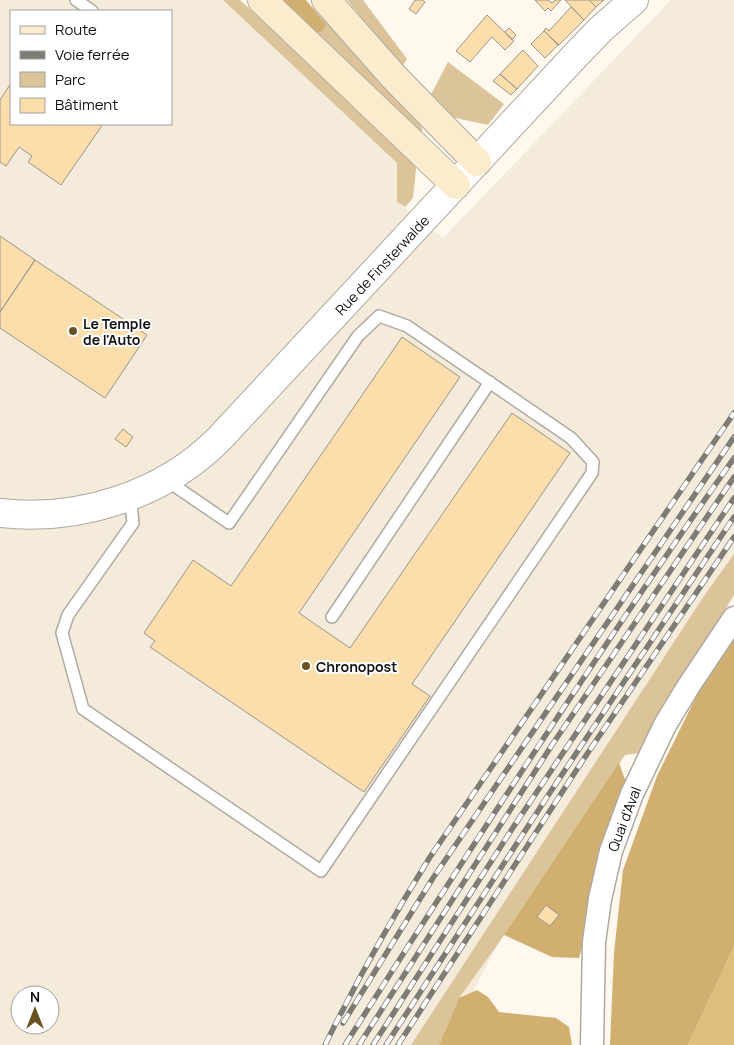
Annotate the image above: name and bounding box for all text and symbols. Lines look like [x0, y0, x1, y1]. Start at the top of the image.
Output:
legend [10, 10, 172, 125]
text: Route [55, 19, 97, 40]
text: Voie ferrée [55, 44, 130, 65]
text: Parc [55, 69, 86, 90]
text: Bâtiment [55, 94, 118, 115]
street label: Rue de Finsterwalde [331, 211, 433, 319]
place label: Le Temple de l'Auto [83, 314, 151, 349]
marker: Le Temple de l'Auto [67, 325, 79, 337]
place label: Chronopost [316, 657, 397, 676]
marker: Chronopost [300, 660, 312, 672]
street label: Quai d'Aval [603, 784, 645, 854]
north arrow [10, 985, 60, 1035]
text: N [30, 987, 40, 1006]

